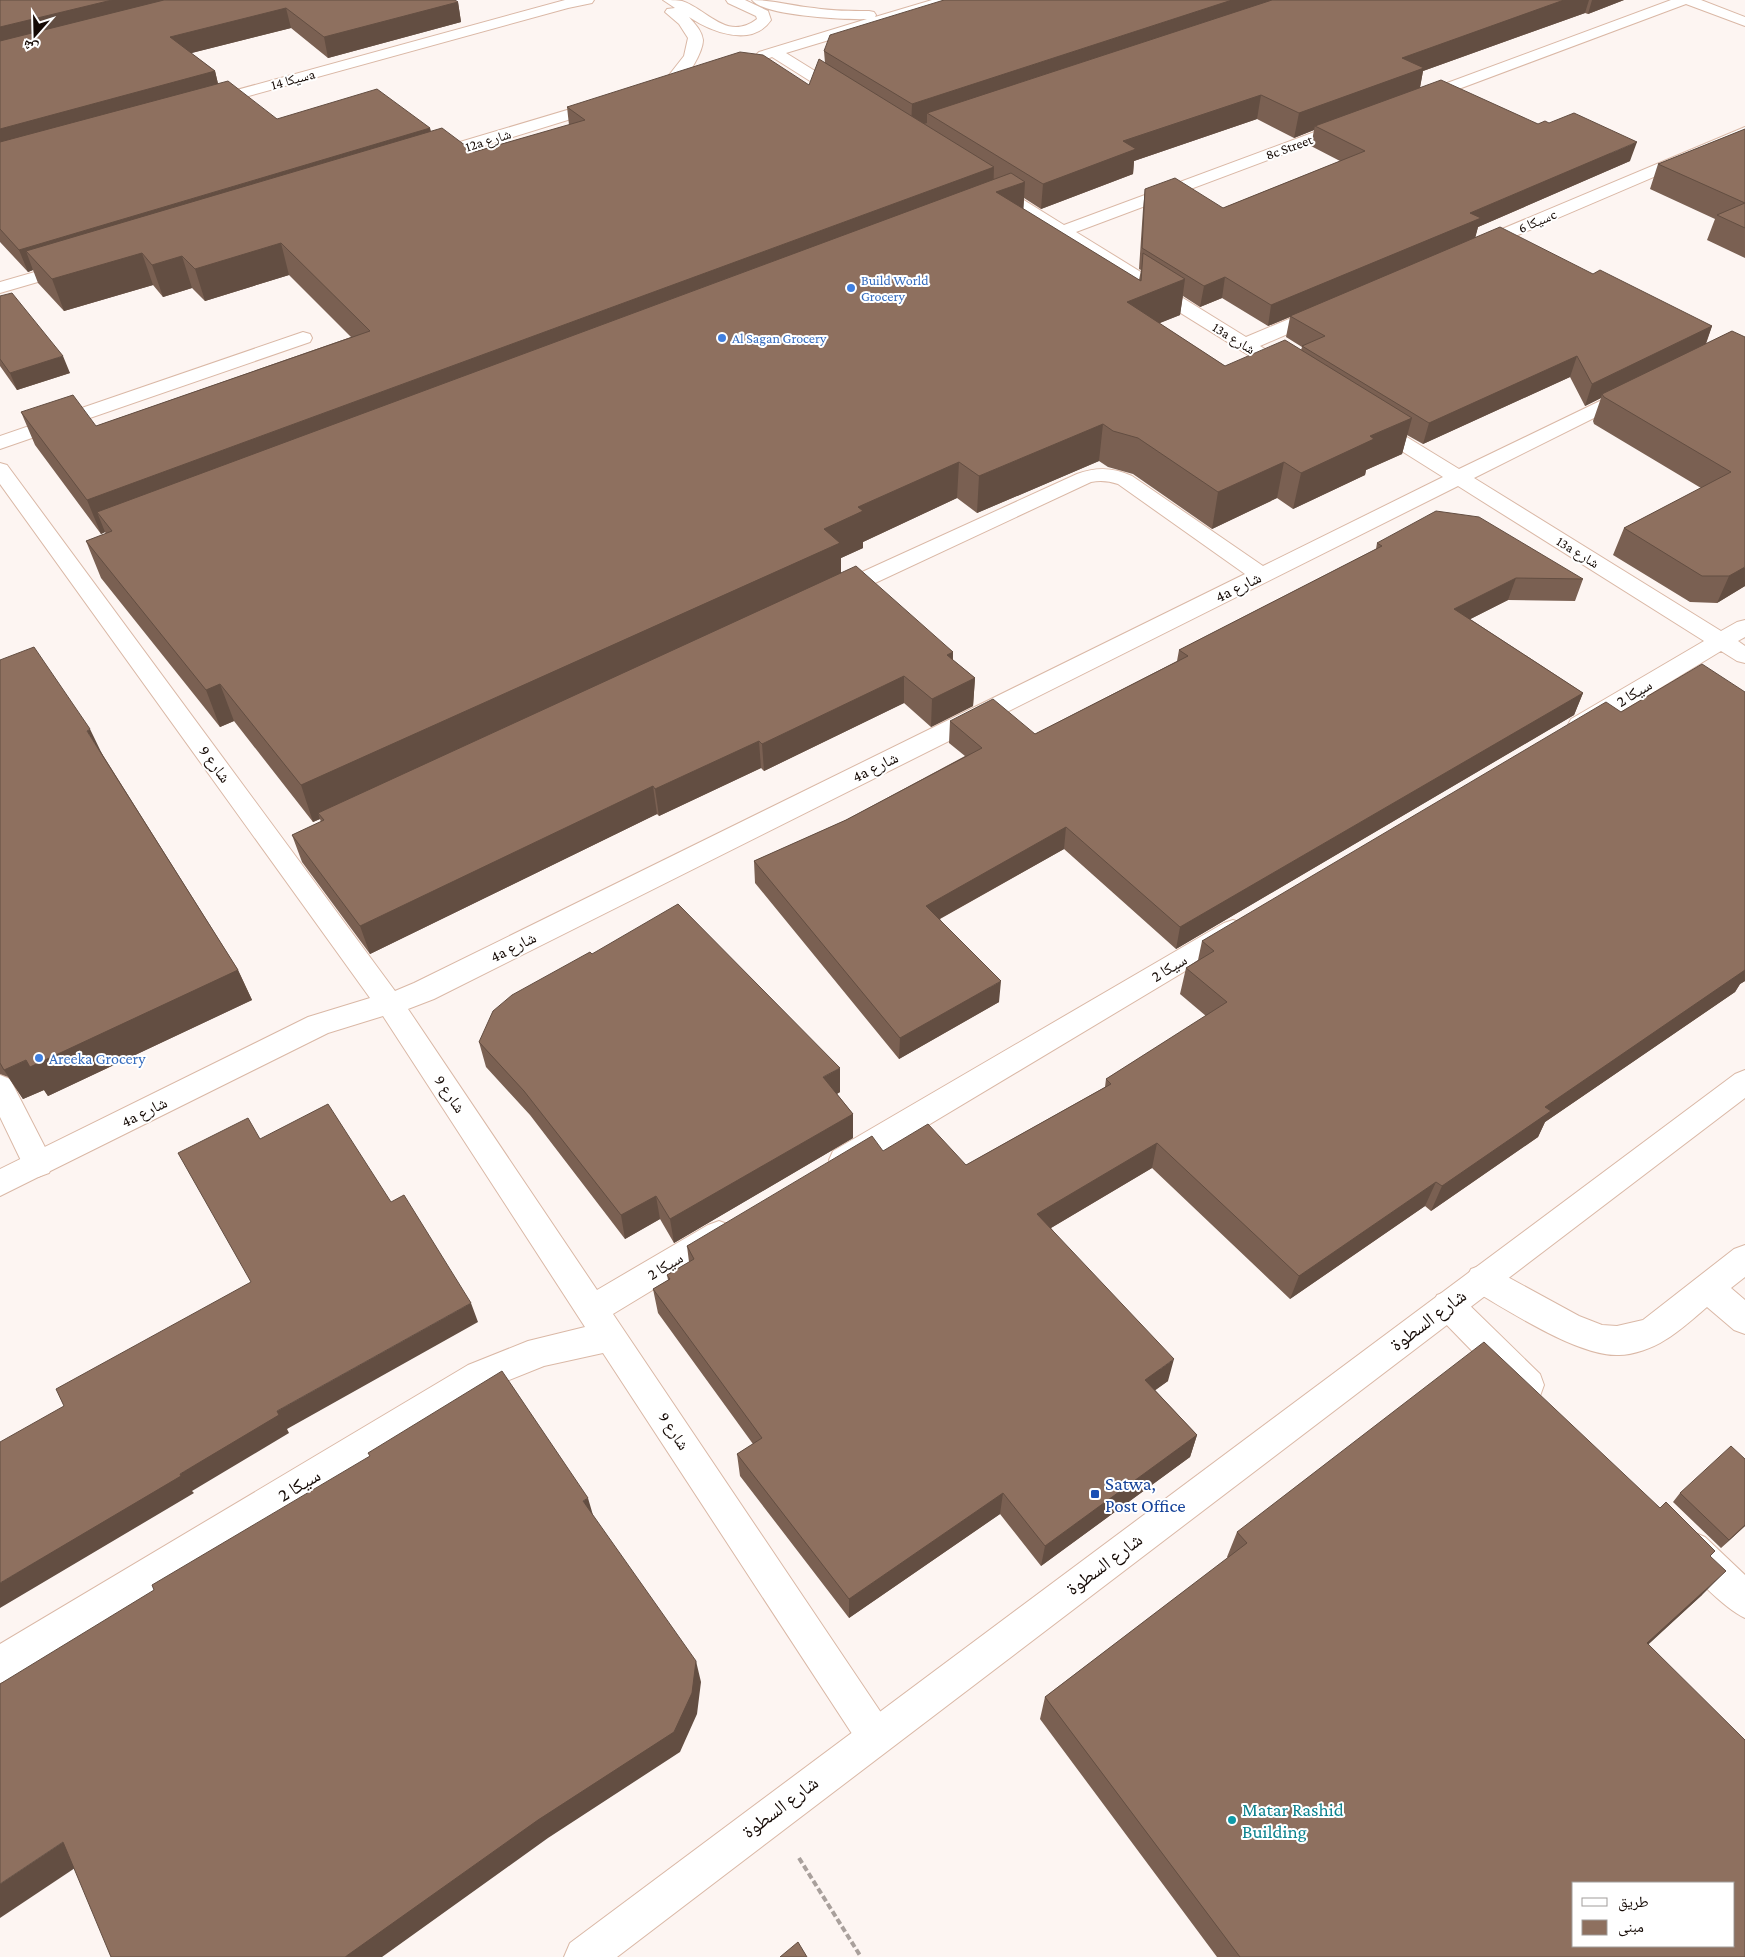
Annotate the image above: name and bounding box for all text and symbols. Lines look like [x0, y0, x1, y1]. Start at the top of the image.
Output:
north arrow [10, 10, 60, 60]
text: ش [21, 36, 41, 57]
street label: سيكا 14a [269, 65, 317, 93]
street label: 12a شارع [463, 125, 513, 156]
street label: 8c Street [1263, 131, 1315, 163]
street label: سيكا 6c [1516, 206, 1559, 236]
place label: Build World Grocery [861, 272, 929, 304]
marker: Build World Grocery [845, 282, 857, 294]
street label: 13a شارع [1209, 319, 1258, 359]
place label: Al Sagan Grocery [732, 330, 827, 346]
marker: Al Sagan Grocery [716, 332, 728, 344]
street label: 13a شارع [1553, 533, 1602, 573]
street label: 4a شارع [1212, 569, 1265, 607]
street label: سيكا 2 [1613, 676, 1655, 710]
street label: شارع 9 [194, 742, 234, 787]
street label: 4a شارع [849, 749, 902, 787]
street label: 4a شارع [487, 929, 540, 967]
street label: سيكا 2 [1148, 951, 1190, 985]
place label: Areeka Grocery [49, 1050, 146, 1068]
marker: Areeka Grocery [33, 1052, 45, 1064]
street label: شارع 9 [430, 1072, 469, 1117]
street label: 4a شارع [118, 1094, 171, 1132]
street label: سيكا 2 [644, 1249, 686, 1283]
street label: شارع السطوة [1386, 1285, 1471, 1356]
street label: شارع 9 [654, 1409, 692, 1454]
street label: سيكا 2 [274, 1464, 324, 1506]
place label: Satwa, Post Office [1105, 1473, 1186, 1516]
marker: Satwa, Post Office [1089, 1488, 1101, 1500]
street label: شارع السطوة [1062, 1529, 1147, 1600]
street label: شارع السطوة [738, 1772, 823, 1843]
place label: Matar Rashid Building [1242, 1799, 1344, 1842]
marker: Matar Rashid Building [1226, 1814, 1238, 1826]
legend [1572, 1882, 1735, 1947]
text: طريق [1618, 1894, 1649, 1912]
text: مبنى [1618, 1919, 1644, 1937]

